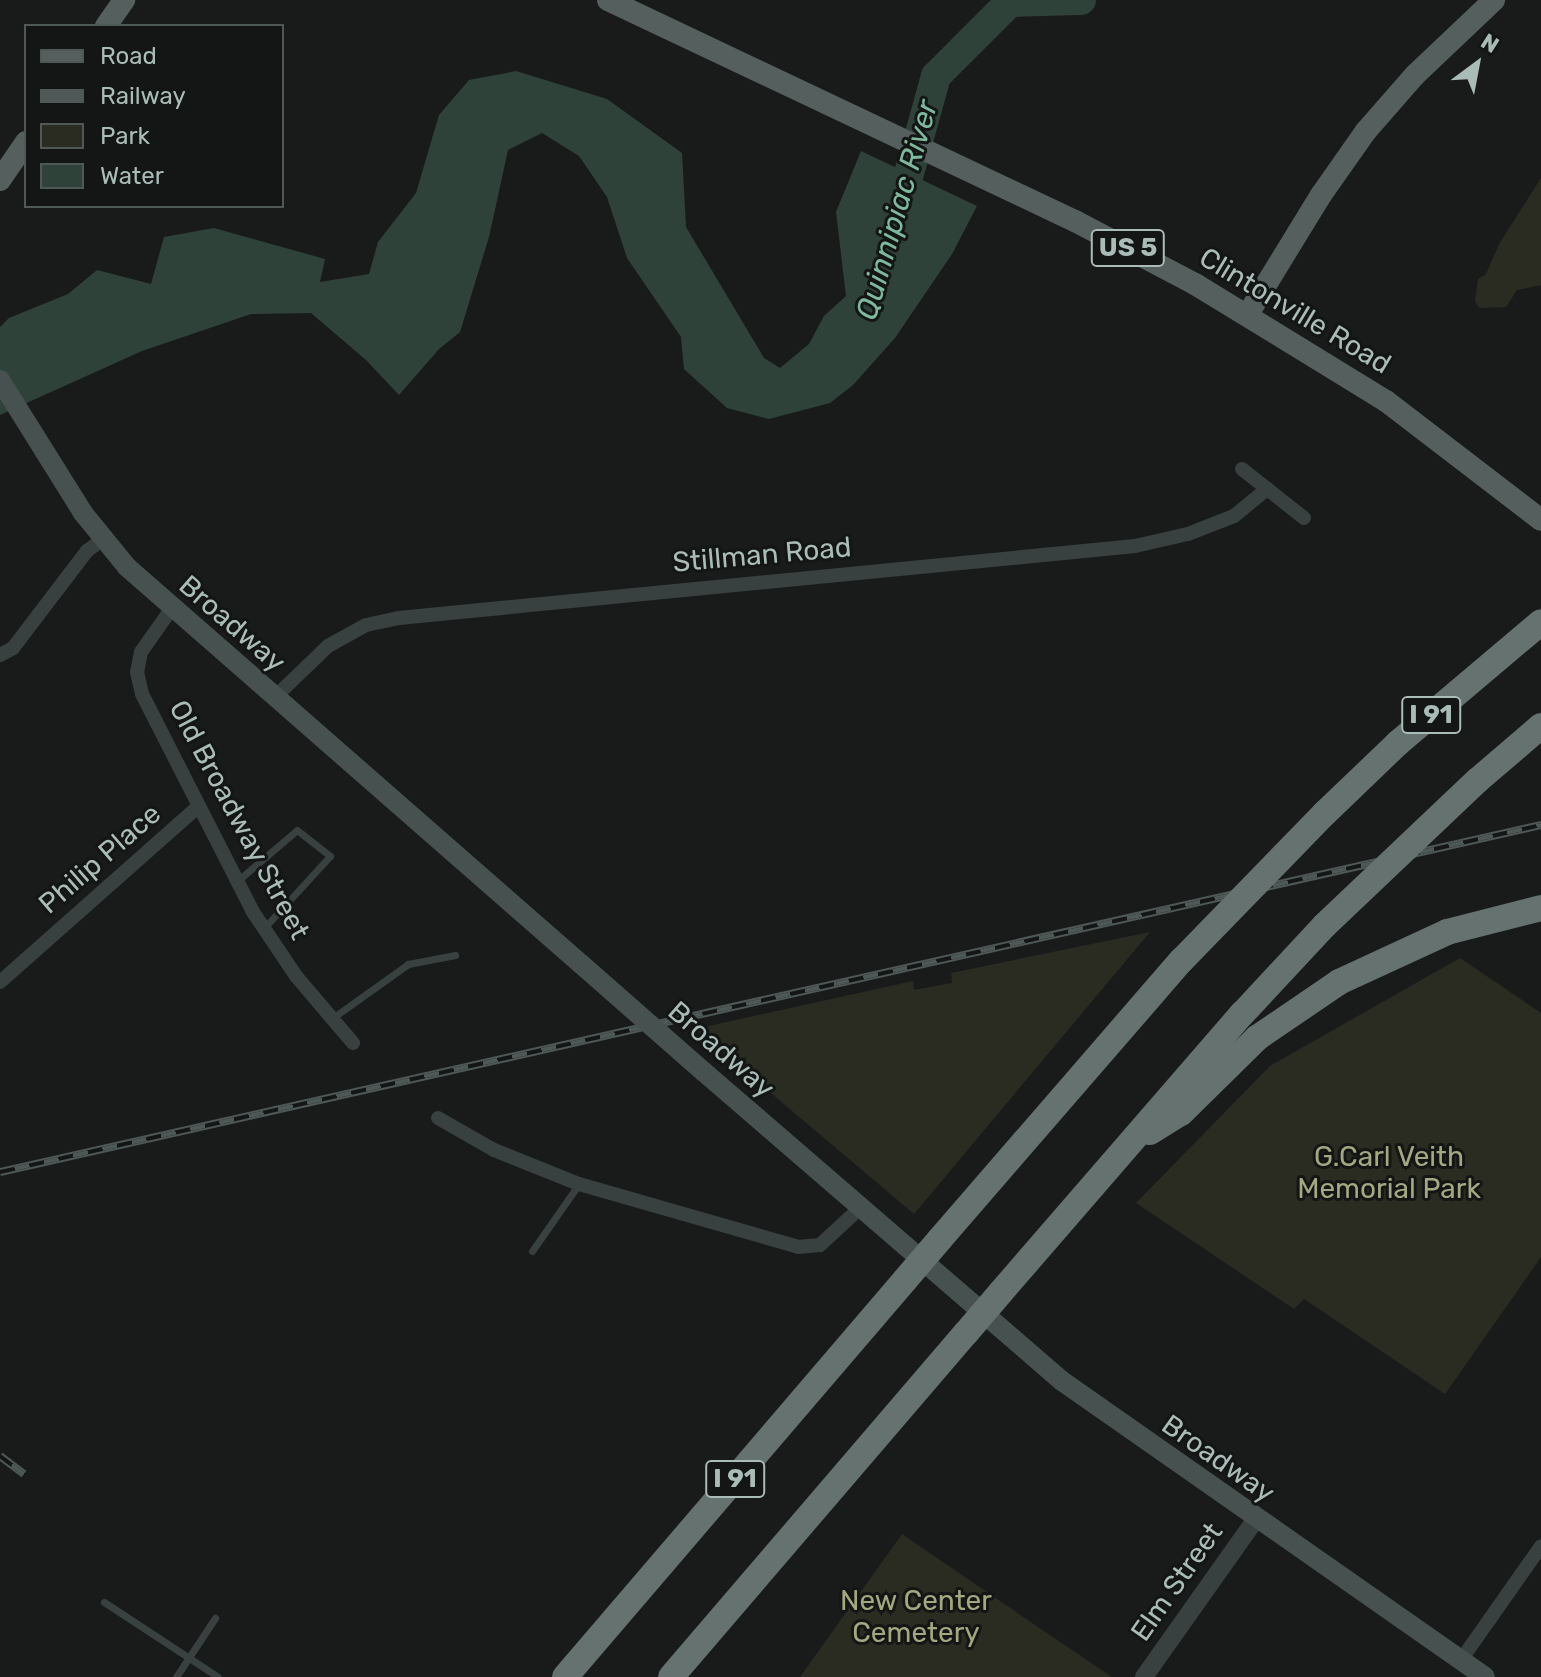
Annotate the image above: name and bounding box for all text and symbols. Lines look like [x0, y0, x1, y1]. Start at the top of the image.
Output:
legend [24, 24, 284, 208]
north arrow [1437, 24, 1517, 104]
text: N [1476, 28, 1504, 59]
text: Road [100, 42, 157, 70]
text: Railway [100, 82, 186, 110]
water label: Quinnipiac River [848, 96, 946, 324]
text: Park [100, 122, 150, 150]
text: Water [100, 162, 164, 190]
road number: US 5 [1090, 226, 1166, 270]
street label: Clintonville Road [1193, 241, 1397, 381]
street label: Stillman Road [671, 530, 853, 580]
street label: Broadway [172, 569, 292, 679]
road number: I 91 [1401, 693, 1461, 737]
street label: Old Broadway Street [161, 694, 317, 946]
street label: Philip Place [32, 797, 168, 921]
street label: Broadway [661, 995, 781, 1105]
park label: G.Carl Veith Memorial Park [1297, 1140, 1481, 1206]
street label: Broadway [1155, 1408, 1281, 1510]
road number: I 91 [705, 1457, 765, 1501]
street label: Elm Street [1124, 1516, 1230, 1648]
park label: New Center Cemetery [840, 1584, 992, 1650]

